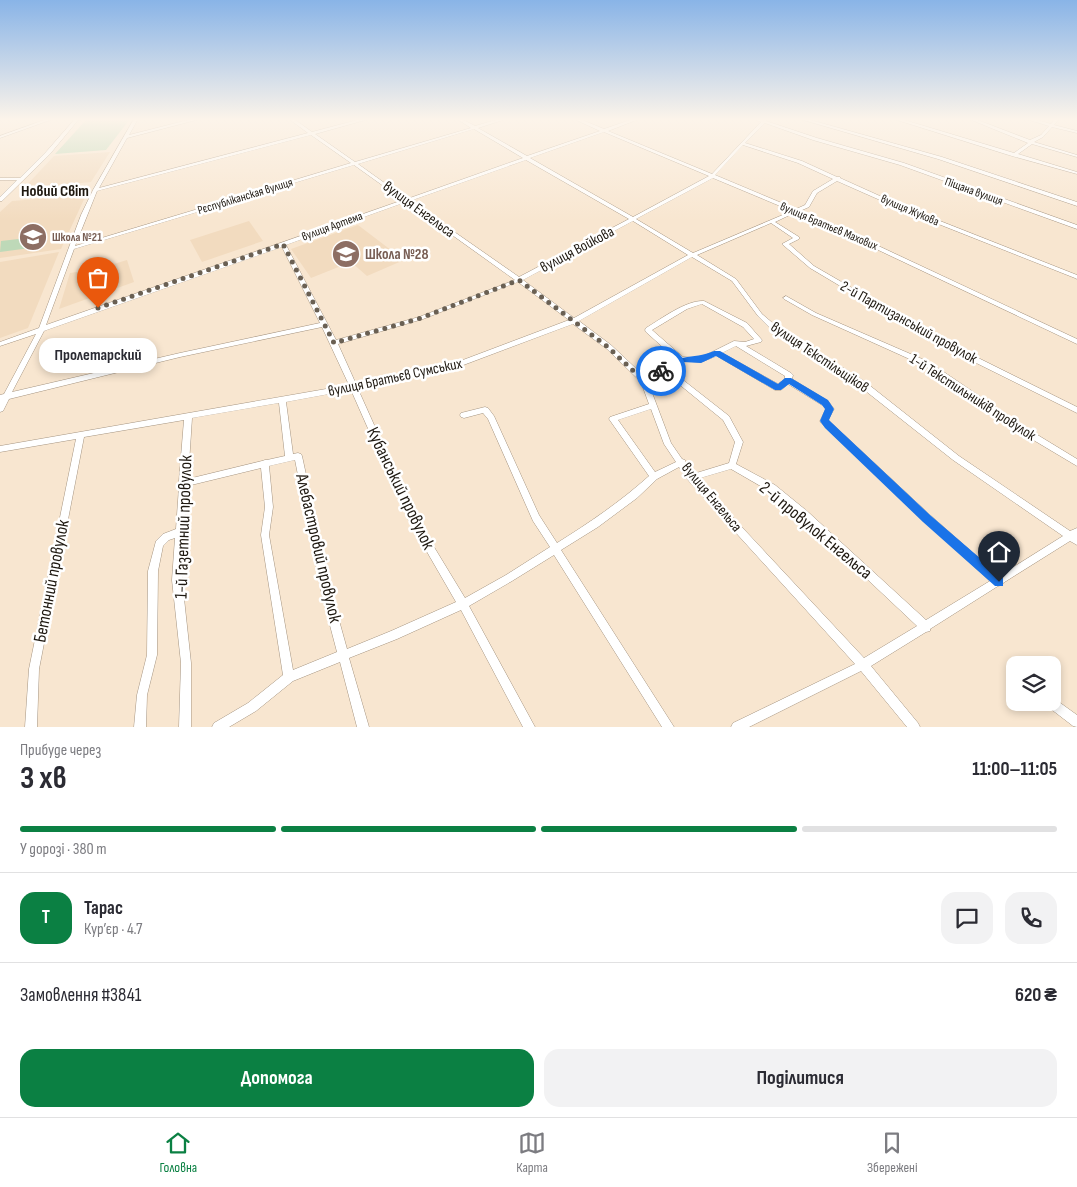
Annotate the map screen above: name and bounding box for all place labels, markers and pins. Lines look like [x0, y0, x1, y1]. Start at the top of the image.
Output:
school or university icon: Школа №21 [18, 222, 48, 252]
place label: Школа №21 [52, 230, 102, 245]
school or university icon: Школа №28 [331, 239, 361, 269]
place label: Школа №28 [365, 245, 428, 264]
pin [77, 257, 119, 308]
callout: Пролетарский [39, 338, 157, 373]
pin [978, 531, 1020, 582]

